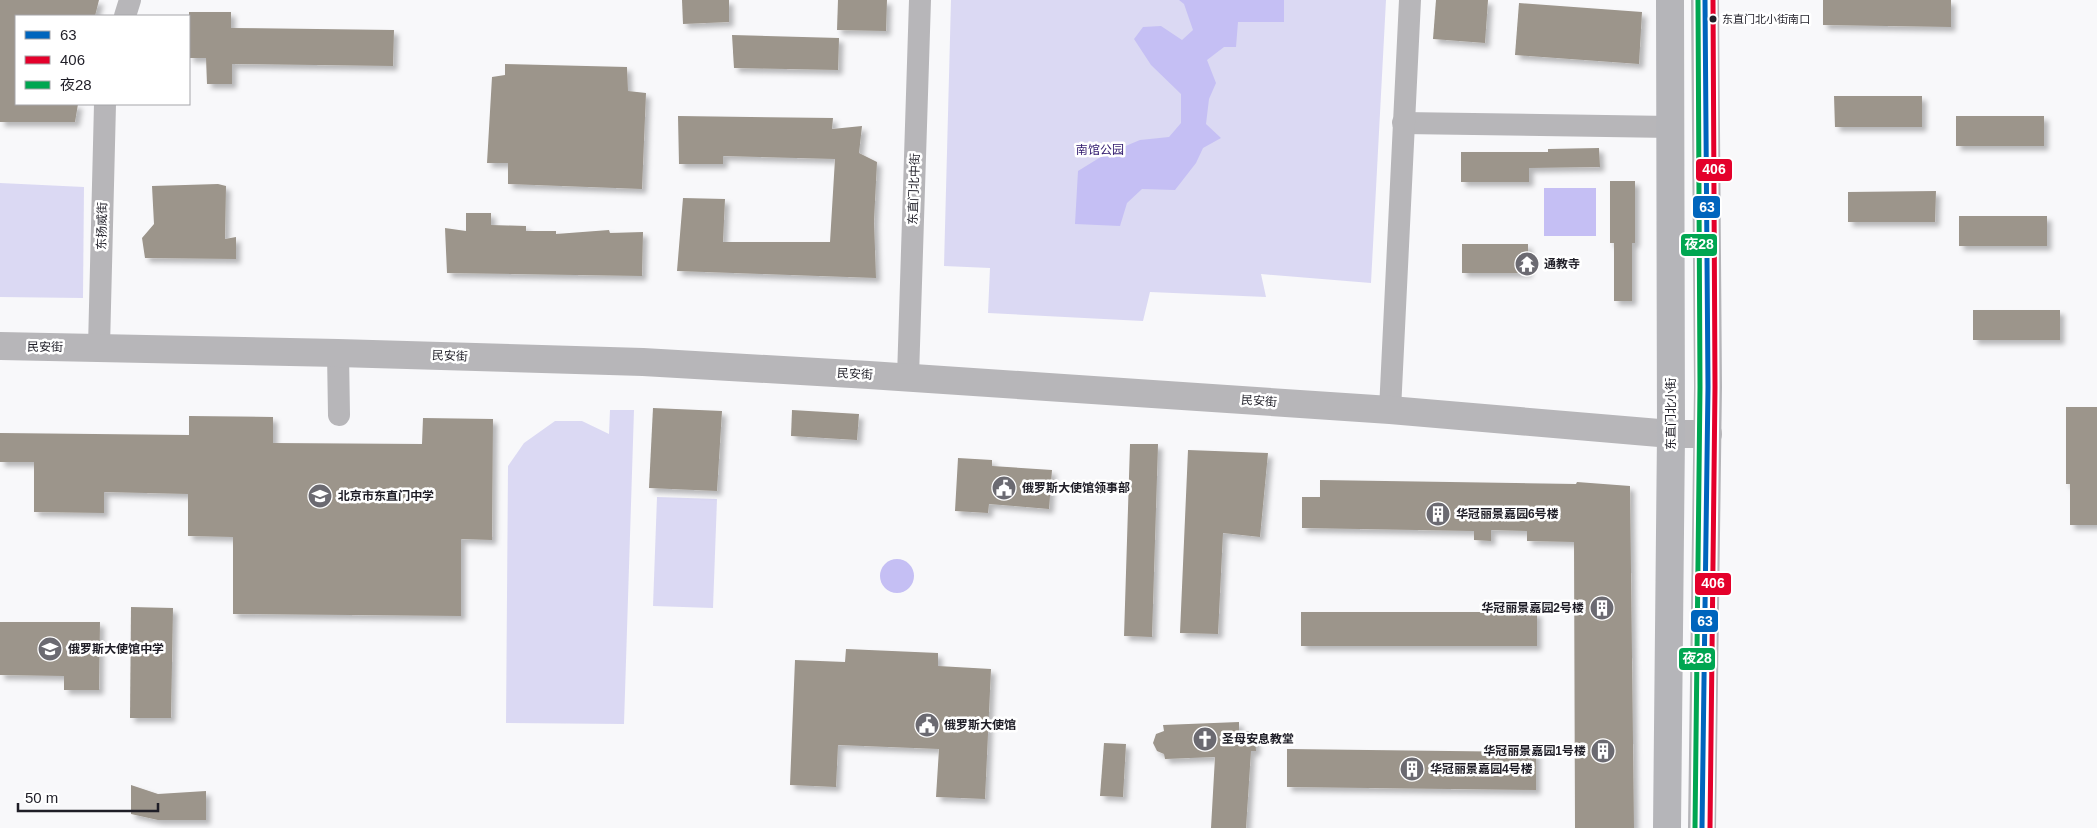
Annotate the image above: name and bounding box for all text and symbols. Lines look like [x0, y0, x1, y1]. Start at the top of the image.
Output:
place label: 东直门北小街南口 [1722, 13, 1810, 25]
marker: 东直门北小街南口 [1708, 14, 1718, 24]
legend [15, 15, 190, 105]
text: 63 [60, 26, 77, 43]
text: 406 [60, 51, 85, 68]
text: 夜28 [60, 76, 92, 93]
park label: 南馆公园 [1076, 143, 1124, 157]
street label: 东直门北中街 [906, 153, 922, 225]
line badge: 406 [1695, 158, 1733, 182]
text: 406 [1702, 161, 1726, 177]
line badge: 63 [1692, 195, 1721, 219]
text: 63 [1699, 199, 1715, 215]
street label: 东扬威街 [95, 202, 109, 250]
line badge: 夜28 [1680, 233, 1718, 257]
text: 夜28 [1684, 236, 1714, 252]
temple icon: 通教寺 [1514, 251, 1540, 277]
place label: 通教寺 [1544, 257, 1580, 271]
street label: 民安街 [27, 340, 63, 354]
street label: 民安街 [432, 348, 468, 364]
street label: 民安街 [837, 366, 873, 382]
street label: 东直门北小街 [1664, 378, 1678, 450]
street label: 民安街 [1241, 393, 1277, 409]
public building icon: 俄罗斯大使馆领事部 [991, 475, 1017, 501]
place label: 俄罗斯大使馆领事部 [1022, 481, 1130, 495]
school or university icon: 北京市东直门中学 [307, 483, 333, 509]
place label: 北京市东直门中学 [338, 489, 434, 503]
building icon: 华冠丽景嘉园6号楼 [1425, 501, 1451, 527]
place label: 华冠丽景嘉园6号楼 [1456, 507, 1559, 521]
line badge: 406 [1694, 572, 1732, 596]
text: 406 [1701, 575, 1725, 591]
building icon: 华冠丽景嘉园2号楼 [1589, 595, 1615, 621]
place label: 华冠丽景嘉园2号楼 [1481, 601, 1584, 615]
line badge: 63 [1690, 609, 1719, 633]
text: 63 [1697, 613, 1713, 629]
school or university icon: 俄罗斯大使馆中学 [37, 636, 63, 662]
place label: 俄罗斯大使馆中学 [68, 642, 164, 656]
line badge: 夜28 [1678, 647, 1716, 671]
text: 夜28 [1682, 650, 1712, 666]
public building icon: 俄罗斯大使馆 [914, 712, 940, 738]
place label: 俄罗斯大使馆 [944, 718, 1016, 732]
church icon: 圣母安息教堂 [1192, 726, 1218, 752]
place label: 圣母安息教堂 [1222, 732, 1294, 746]
building icon: 华冠丽景嘉园1号楼 [1590, 738, 1616, 764]
place label: 华冠丽景嘉园1号楼 [1483, 744, 1586, 758]
building icon: 华冠丽景嘉园4号楼 [1399, 756, 1425, 782]
place label: 华冠丽景嘉园4号楼 [1430, 762, 1533, 776]
scale bar [18, 780, 158, 812]
text: 50 m [25, 789, 58, 806]

